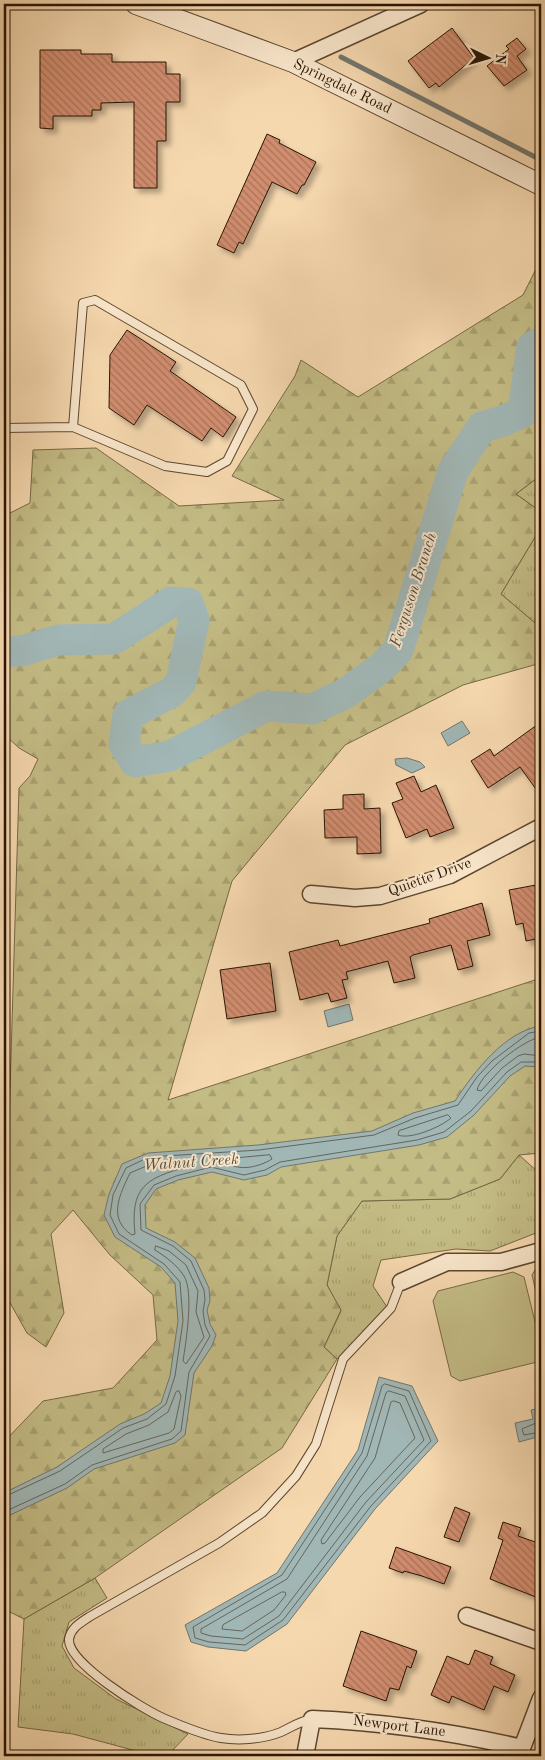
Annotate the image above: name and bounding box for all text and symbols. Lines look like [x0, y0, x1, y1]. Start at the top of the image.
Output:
north arrow [462, 32, 512, 82]
text: N [492, 53, 507, 65]
street label: Springdale Road [291, 57, 394, 117]
water label: Ferguson Branch [388, 531, 440, 650]
street label: Quiette Drive [387, 856, 474, 900]
water label: Walnut Creek [143, 1152, 239, 1174]
street label: Newport Lane [352, 1714, 446, 1740]

